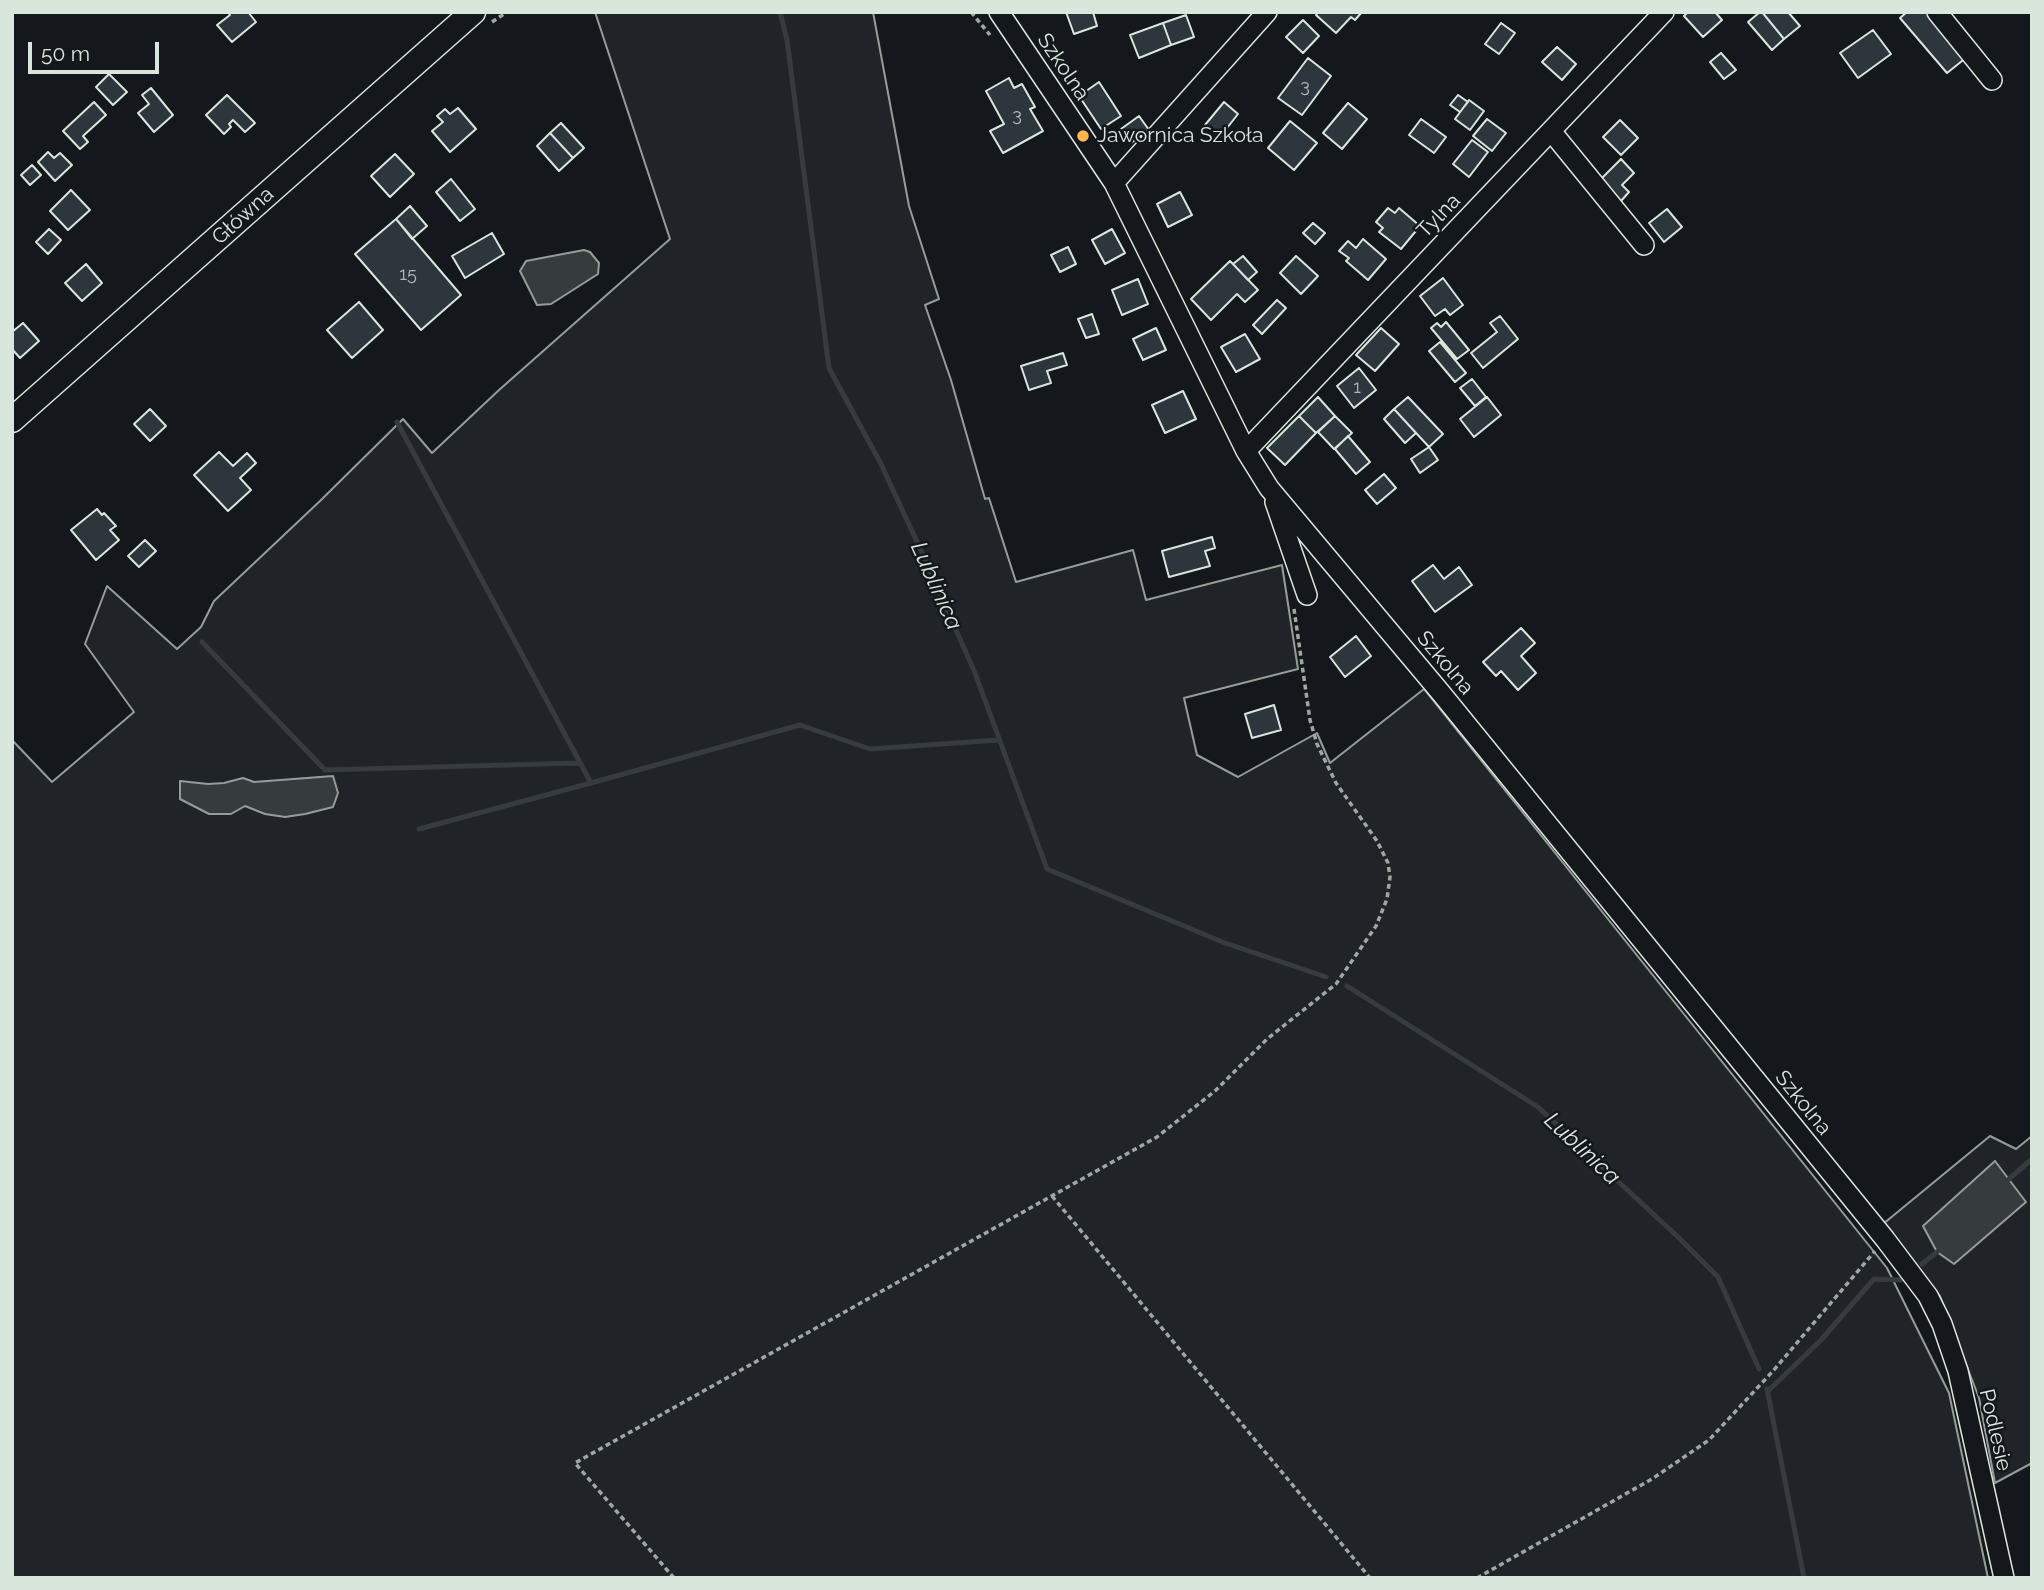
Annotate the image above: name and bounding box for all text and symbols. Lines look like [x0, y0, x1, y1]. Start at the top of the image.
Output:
scale bar [32, 28, 163, 72]
street label: Szkolna [1031, 29, 1095, 105]
text: 50 m [41, 41, 90, 66]
house number: 3 [1300, 76, 1310, 98]
house number: 3 [1012, 105, 1022, 127]
place label: Jawornica Szkoła [1097, 123, 1263, 149]
marker: Jawornica Szkoła [1075, 128, 1091, 144]
street label: Główna [207, 182, 279, 250]
street label: Tylna [1412, 189, 1466, 243]
house number: 15 [399, 264, 417, 286]
house number: 1 [1353, 377, 1361, 399]
water label: Lublinica [904, 538, 968, 634]
street label: Szkolna [1411, 626, 1479, 700]
street label: Szkolna [1769, 1066, 1837, 1140]
water label: Lublinica [1538, 1107, 1626, 1191]
street label: Podlesie [1973, 1386, 2017, 1474]

